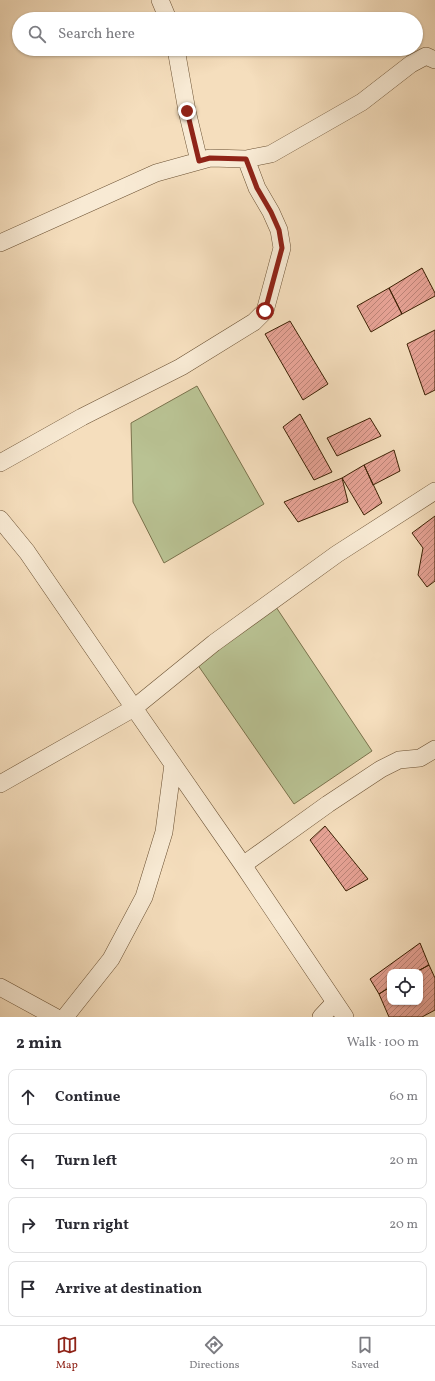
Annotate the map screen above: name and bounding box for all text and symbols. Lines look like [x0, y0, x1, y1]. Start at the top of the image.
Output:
search box [12, 12, 423, 56]
icon: search [26, 23, 48, 45]
text: Search here [58, 24, 135, 45]
route end [178, 102, 196, 120]
route start [256, 302, 274, 320]
map controls [387, 969, 423, 1005]
button: locate [387, 969, 423, 1005]
text: 2 min [16, 1032, 62, 1055]
text: Walk · 100 m [347, 1034, 419, 1052]
icon: ahead [17, 1086, 39, 1108]
text: Continue [55, 1087, 120, 1108]
text: 60 m [390, 1088, 418, 1106]
icon: left [17, 1150, 39, 1172]
text: Turn left [55, 1151, 117, 1172]
text: 20 m [389, 1152, 418, 1170]
icon: right [17, 1214, 39, 1236]
text: Turn right [55, 1215, 129, 1236]
text: 20 m [389, 1216, 418, 1234]
icon: arrive [17, 1278, 39, 1300]
text: Arrive at destination [55, 1279, 202, 1300]
tab: Map [56, 1334, 78, 1373]
tab: Directions [189, 1334, 240, 1373]
tab: Saved [351, 1334, 379, 1373]

